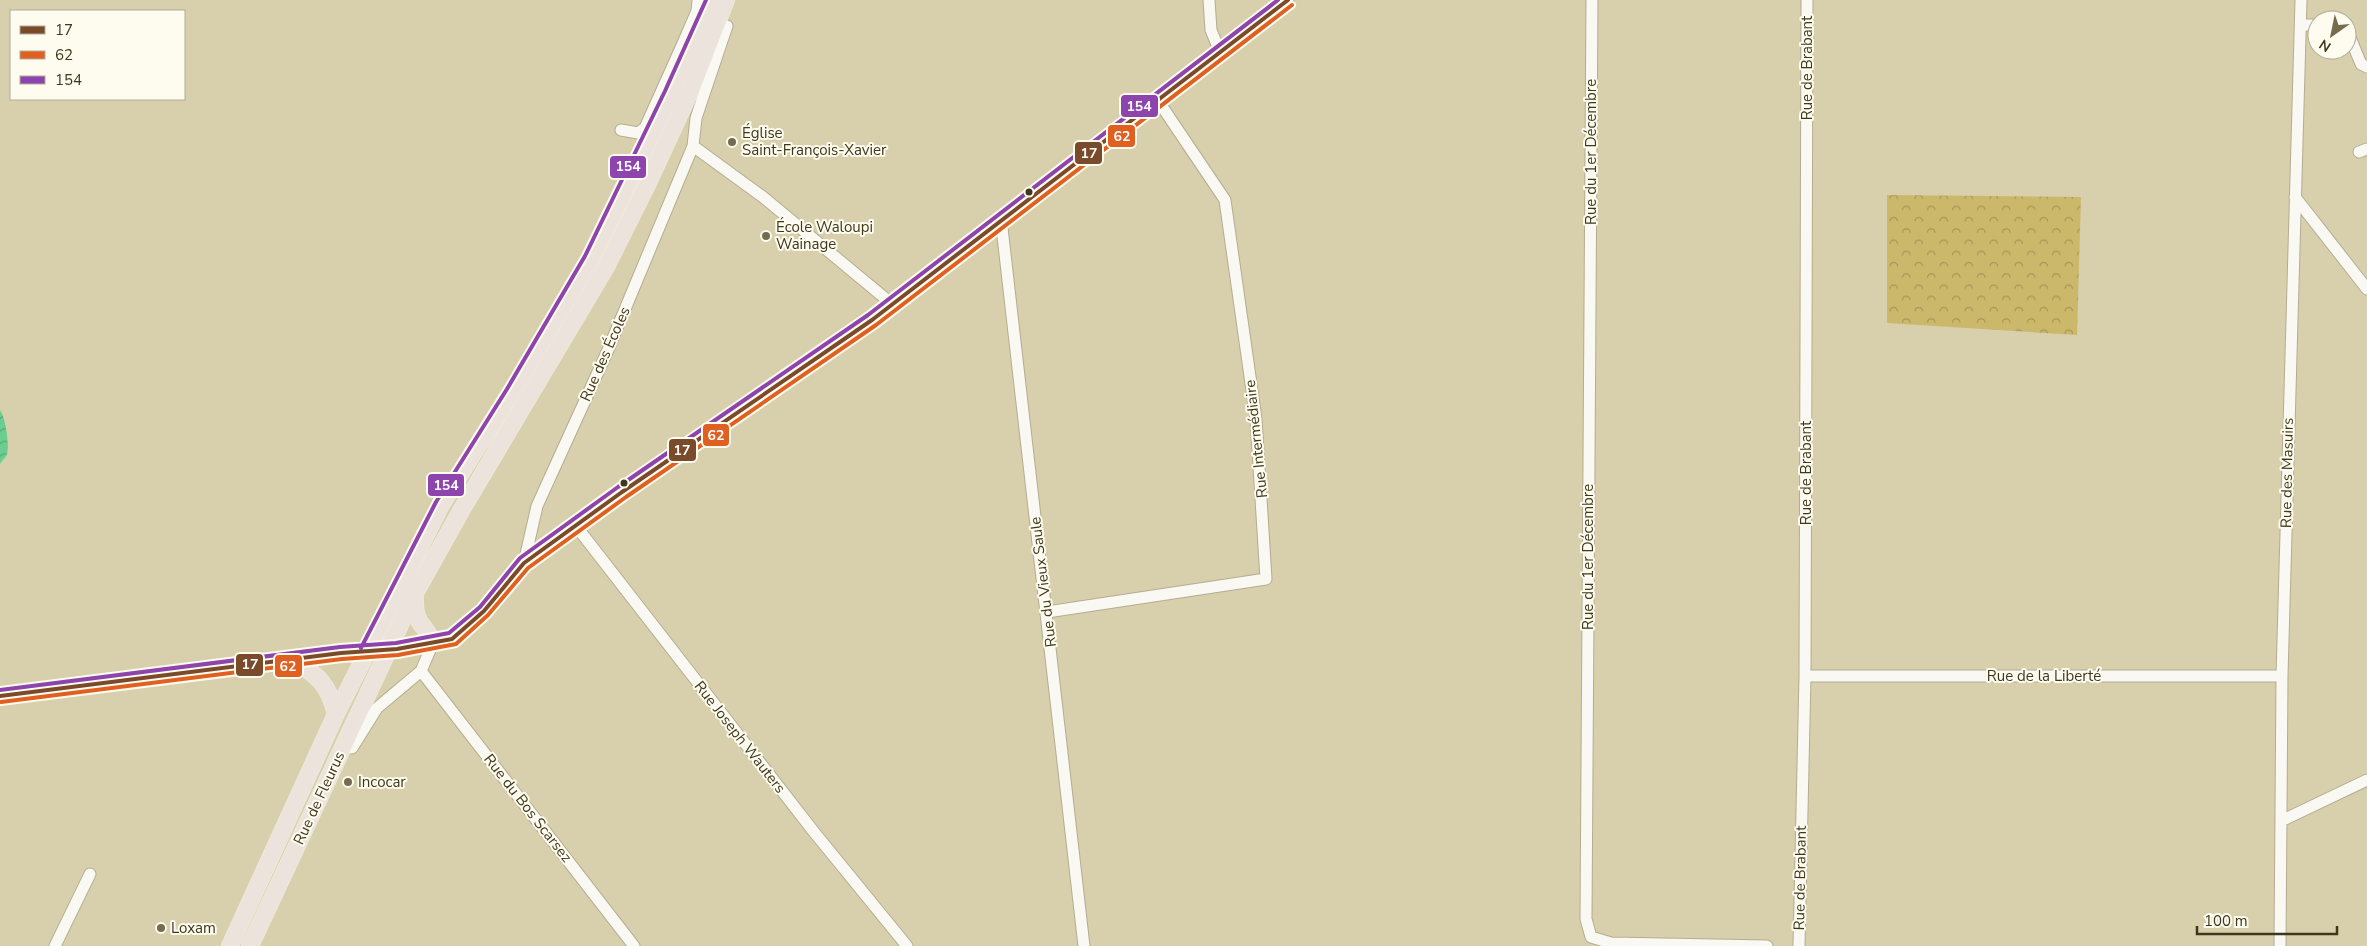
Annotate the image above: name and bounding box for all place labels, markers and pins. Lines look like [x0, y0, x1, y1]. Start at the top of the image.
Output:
place label: Église Saint-François-Xavier [742, 123, 887, 160]
marker: Église Saint-François-Xavier [726, 136, 738, 148]
unlabelled marker [1024, 187, 1034, 197]
place label: École Waloupi Wainage [776, 217, 873, 254]
marker: École Waloupi Wainage [760, 230, 772, 242]
unlabelled marker [619, 478, 629, 488]
place label: Incocar [358, 772, 406, 792]
marker: Incocar [342, 776, 354, 788]
place label: Loxam [171, 918, 216, 938]
marker: Loxam [155, 922, 167, 934]

